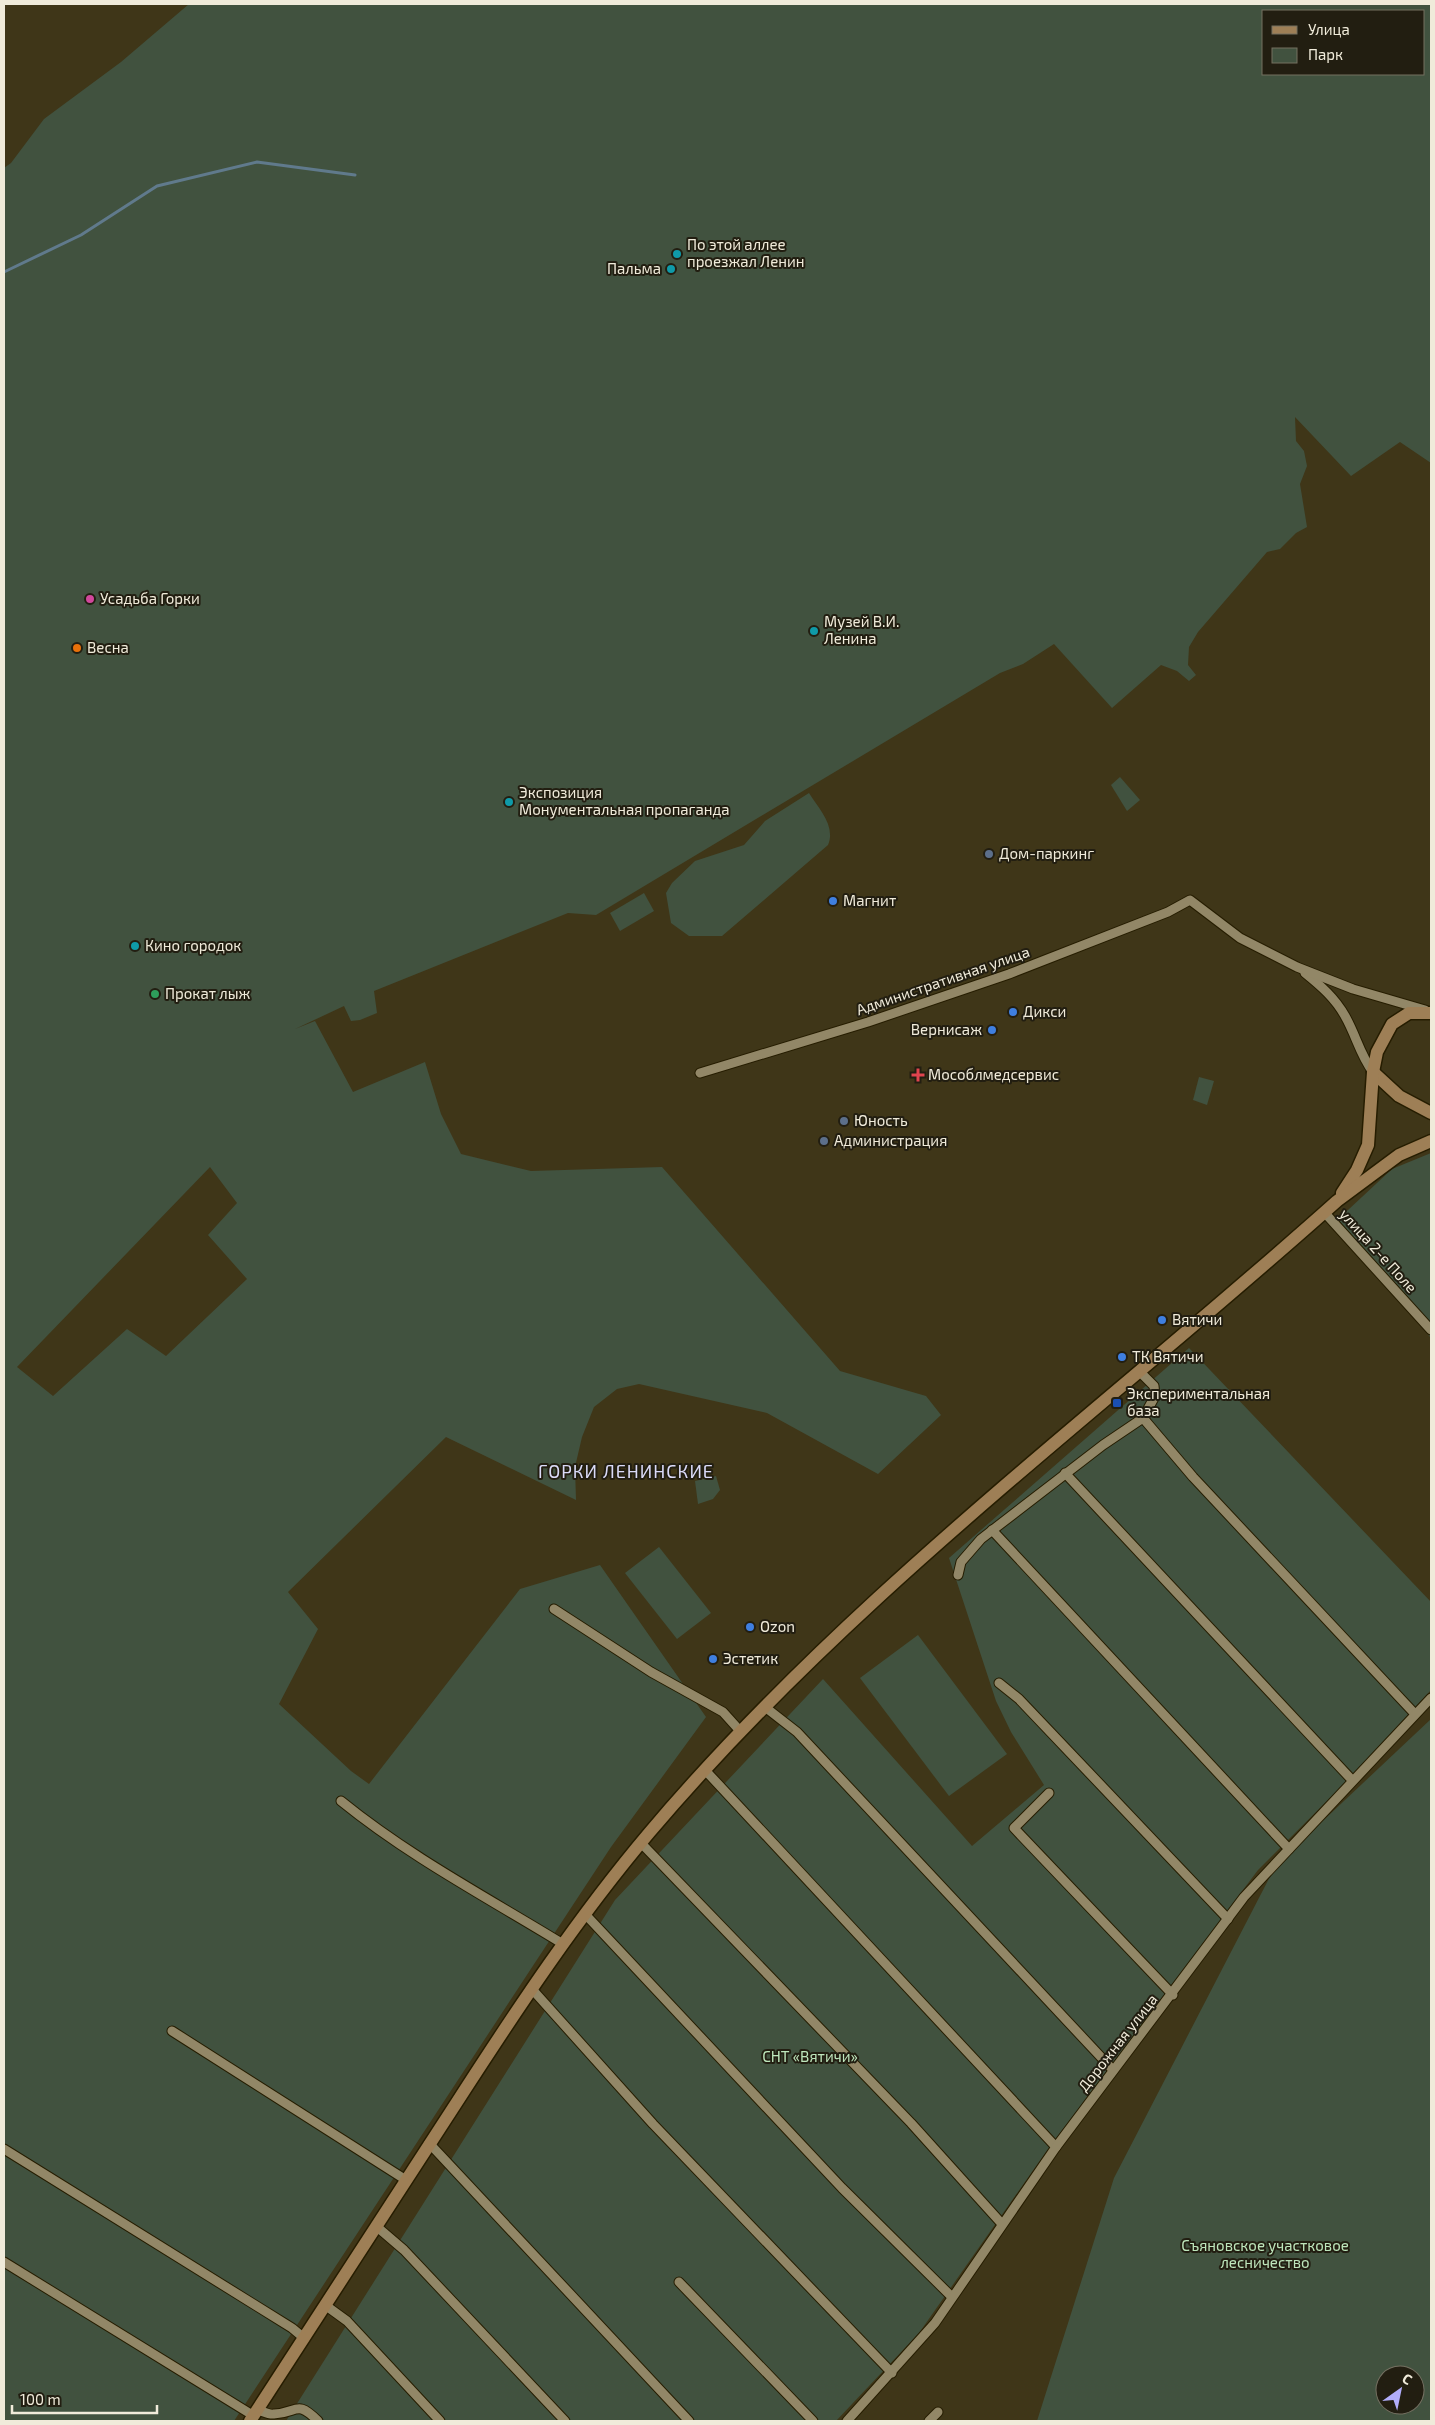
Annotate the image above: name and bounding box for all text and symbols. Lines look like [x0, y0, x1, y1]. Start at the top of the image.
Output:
legend [1262, 10, 1425, 75]
text: Улица [1308, 20, 1350, 38]
text: Парк [1308, 45, 1343, 63]
place label: По этой аллее проезжал Ленин [687, 235, 805, 270]
marker: По этой аллее проезжал Ленин [671, 248, 683, 260]
place label: Пальма [607, 259, 661, 277]
marker: Пальма [665, 263, 677, 275]
place label: Усадьба Горки [100, 589, 200, 607]
marker: Усадьба Горки [84, 593, 96, 605]
place label: Музей В.И. Ленина [824, 612, 899, 647]
marker: Музей В.И. Ленина [808, 625, 820, 637]
place label: Весна [87, 638, 129, 656]
marker: Весна [71, 642, 83, 654]
place label: Экспозиция Монументальная пропаганда [519, 783, 730, 819]
marker: Экспозиция Монументальная пропаганда [503, 796, 515, 808]
place label: Дом-паркинг [999, 844, 1094, 862]
marker: Дом-паркинг [983, 848, 995, 860]
place label: Магнит [843, 891, 896, 909]
marker: Магнит [827, 895, 839, 907]
place label: Кино городок [145, 936, 241, 954]
marker: Кино городок [129, 940, 141, 952]
street label: Административная улица [854, 942, 1032, 1019]
place label: Прокат лыж [165, 984, 251, 1002]
marker: Прокат лыж [149, 988, 161, 1000]
place label: Дикси [1023, 1002, 1066, 1020]
marker: Дикси [1007, 1006, 1019, 1018]
place label: Вернисаж [911, 1020, 982, 1038]
marker: Вернисаж [986, 1024, 998, 1036]
place label: Мособлмедсервис [928, 1065, 1059, 1083]
marker: Мособлмедсервис [912, 1069, 924, 1081]
place label: Юность [854, 1111, 908, 1129]
marker: Юность [838, 1115, 850, 1127]
place label: Администрация [834, 1131, 947, 1149]
marker: Администрация [818, 1135, 830, 1147]
street label: улица 2-е Поле [1336, 1205, 1421, 1297]
place label: Вятичи [1172, 1310, 1222, 1328]
marker: Вятичи [1156, 1314, 1168, 1326]
place label: ТК Вятичи [1132, 1347, 1203, 1365]
marker: ТК Вятичи [1116, 1351, 1128, 1363]
place label: Экспериментальная база [1127, 1384, 1270, 1419]
marker: Экспериментальная база [1111, 1397, 1123, 1409]
district label: ГОРКИ ЛЕНИНСКИЕ [538, 1460, 714, 1482]
place label: Ozon [760, 1617, 795, 1635]
marker: Ozon [744, 1621, 756, 1633]
place label: Эстетик [723, 1649, 778, 1667]
marker: Эстетик [707, 1653, 719, 1665]
street label: Дорожная улица [1074, 1990, 1162, 2095]
park label: СНТ «Вятичи» [762, 2047, 858, 2065]
park label: Съяновское участковое лесничество [1181, 2236, 1349, 2271]
north arrow [1375, 2365, 1425, 2415]
text: С [1399, 2369, 1415, 2388]
scale bar [12, 2382, 158, 2414]
text: 100 m [20, 2390, 61, 2408]

